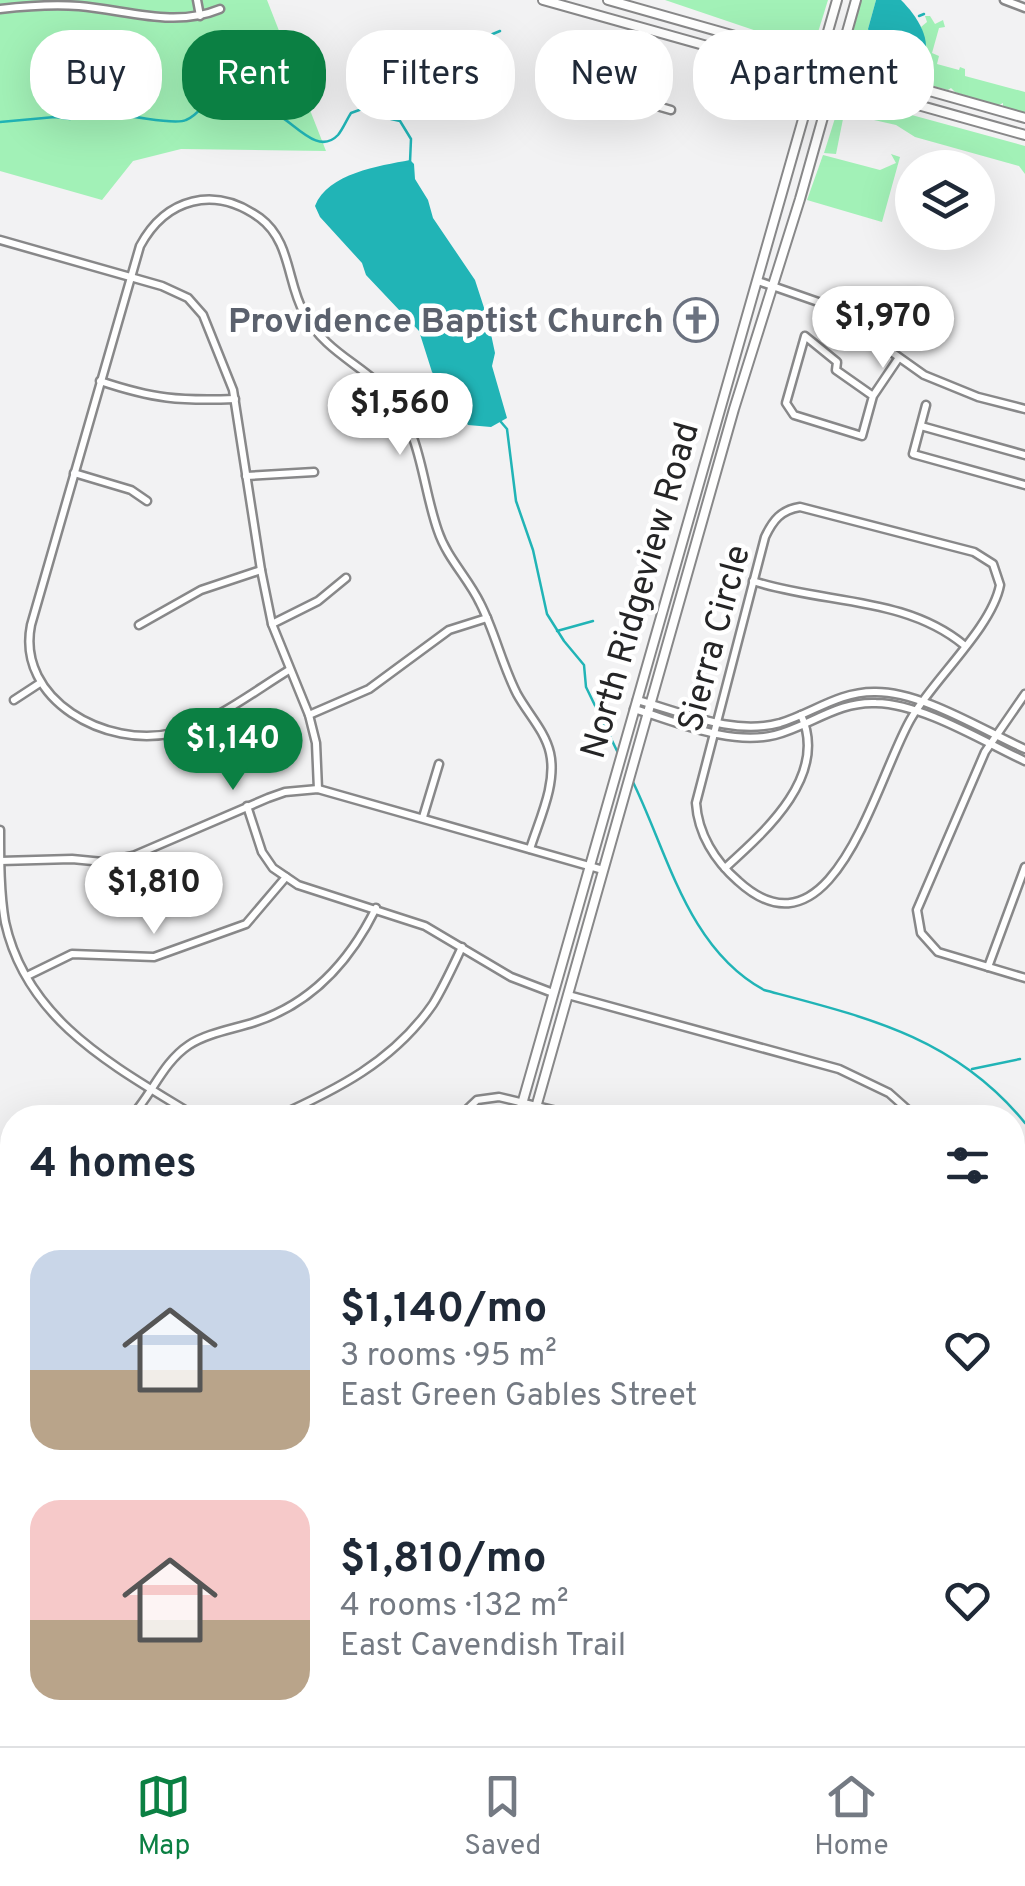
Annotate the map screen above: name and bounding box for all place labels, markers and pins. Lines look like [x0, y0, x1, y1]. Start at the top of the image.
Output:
pin: $1,970 [802, 286, 964, 371]
church icon: Providence Baptist Church [673, 297, 719, 343]
place label: Providence Baptist Church [228, 301, 664, 345]
pin: $1,560 [319, 373, 481, 458]
pin: $1,140 [152, 708, 314, 793]
pin: $1,810 [73, 852, 235, 937]

